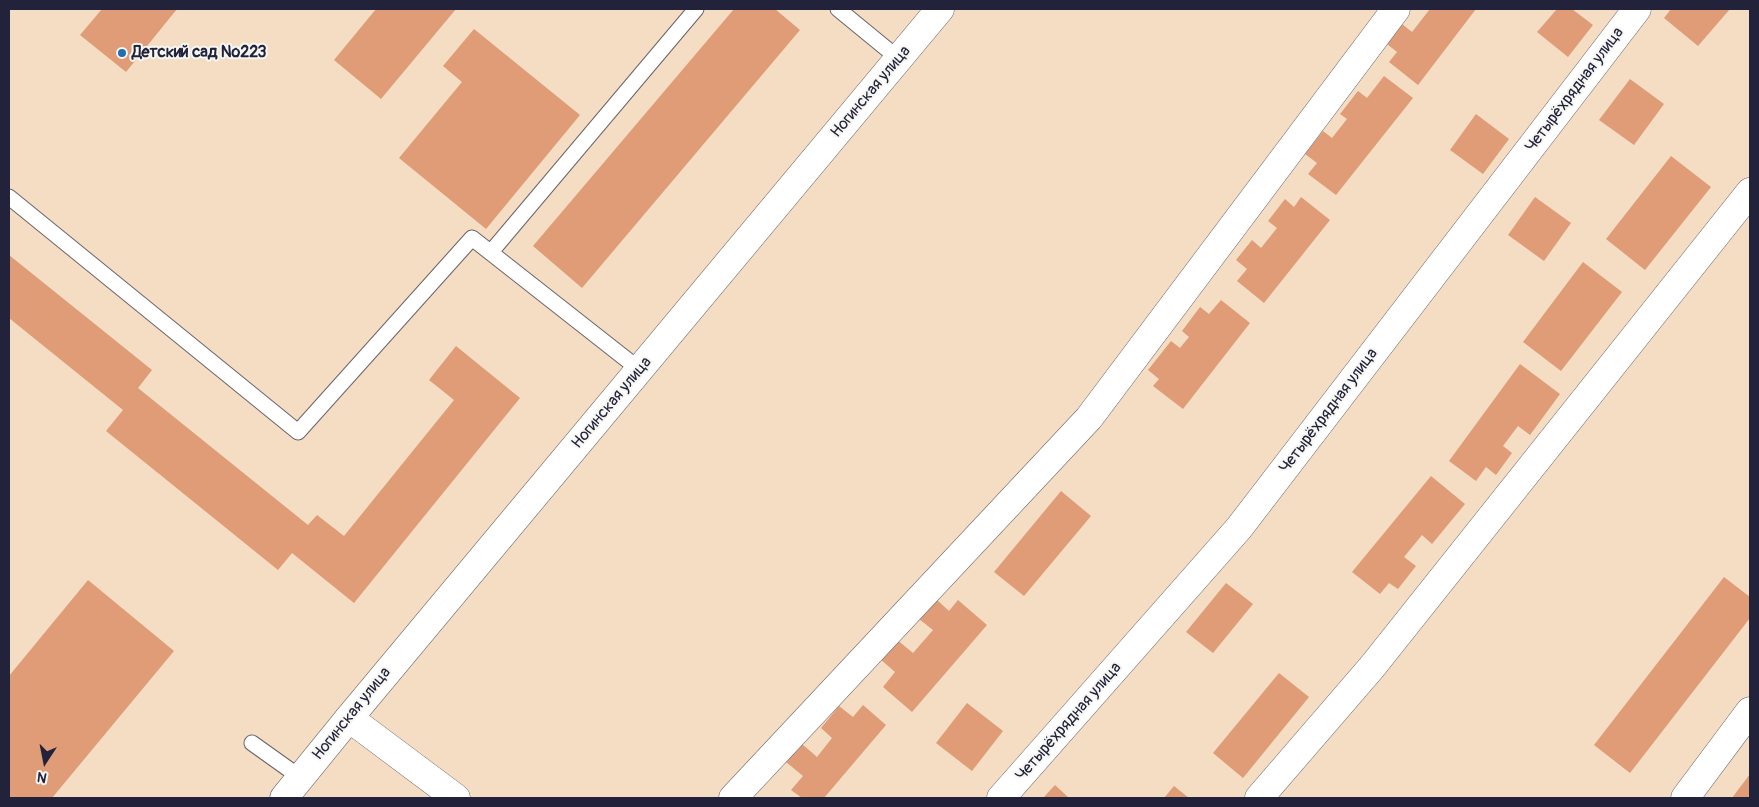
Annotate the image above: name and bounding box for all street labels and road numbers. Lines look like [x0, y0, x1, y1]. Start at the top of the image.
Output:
street label: Четырёхрядная улица [1522, 24, 1628, 156]
street label: Ногинская улица [827, 42, 915, 142]
street label: Четырёхрядная улица [1276, 345, 1382, 477]
street label: Ногинская улица [568, 353, 656, 453]
street label: Четырёхрядная улица [1012, 659, 1126, 785]
street label: Ногинская улица [309, 664, 395, 764]

